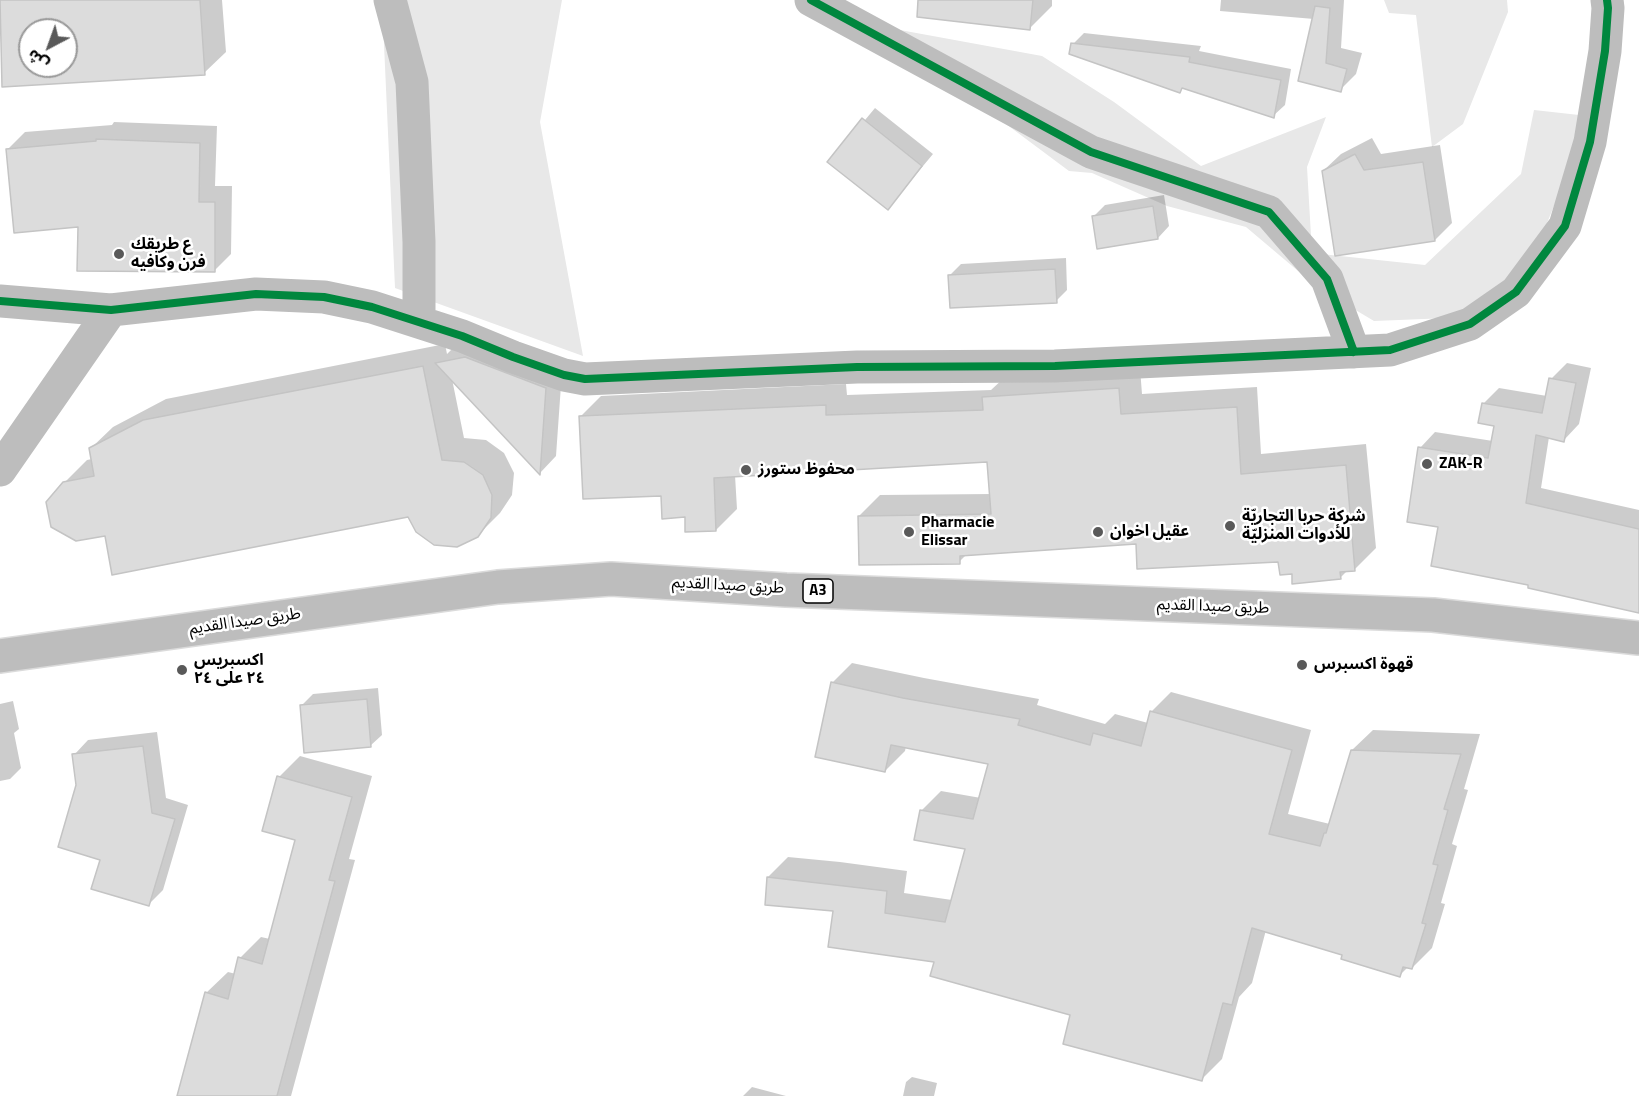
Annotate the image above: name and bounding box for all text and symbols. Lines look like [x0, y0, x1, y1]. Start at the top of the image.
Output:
north arrow [18, 18, 78, 78]
text: ش [21, 44, 54, 76]
place label: ع طريقك فرن وكافيه [131, 235, 205, 273]
marker: ع طريقك فرن وكافيه [112, 247, 126, 261]
place label: ZAK-R [1439, 454, 1483, 474]
marker: ZAK-R [1420, 457, 1434, 471]
place label: محفوظ ستورز [758, 460, 855, 480]
marker: محفوظ ستورز [739, 463, 753, 477]
place label: شركة حربا التجاريّة للأدوات المنزليّة [1242, 507, 1366, 545]
place label: Pharmacie Elissar [921, 513, 994, 551]
marker: شركة حربا التجاريّة للأدوات المنزليّة [1223, 519, 1237, 533]
place label: عقيل اخوان [1110, 522, 1189, 542]
marker: Pharmacie Elissar [902, 525, 916, 539]
marker: عقيل اخوان [1091, 525, 1105, 539]
street label: طريق صيدا القديم [671, 573, 785, 599]
road number: A3 [803, 579, 833, 603]
street label: طريق صيدا القديم [1157, 595, 1269, 619]
street label: طريق صيدا القديم [188, 605, 302, 639]
place label: اكسبريس ٢٤ على ٢٤ [194, 651, 265, 689]
place label: قهوة اكسبرس [1314, 655, 1413, 675]
marker: قهوة اكسبرس [1295, 658, 1309, 672]
marker: اكسبريس ٢٤ على ٢٤ [175, 663, 189, 677]

